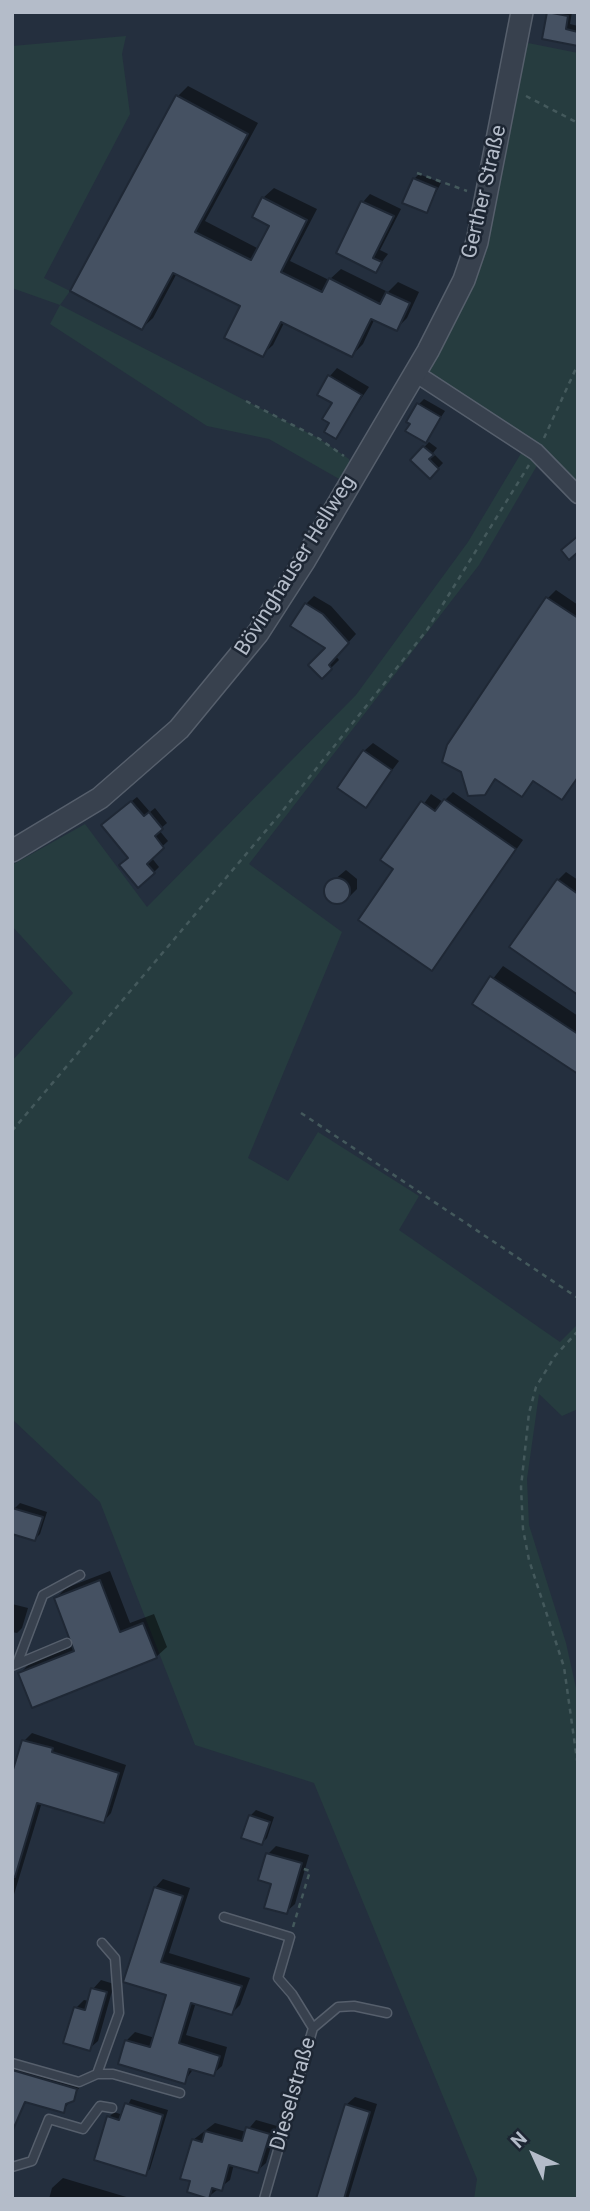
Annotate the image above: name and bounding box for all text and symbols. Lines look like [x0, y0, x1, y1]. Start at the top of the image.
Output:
street label: Gerther Straße [457, 123, 513, 261]
street label: Bövinghauser Hellweg [230, 471, 362, 661]
street label: Dieselstraße [266, 2035, 322, 2153]
north arrow [499, 2120, 569, 2190]
text: N [506, 2127, 532, 2153]

